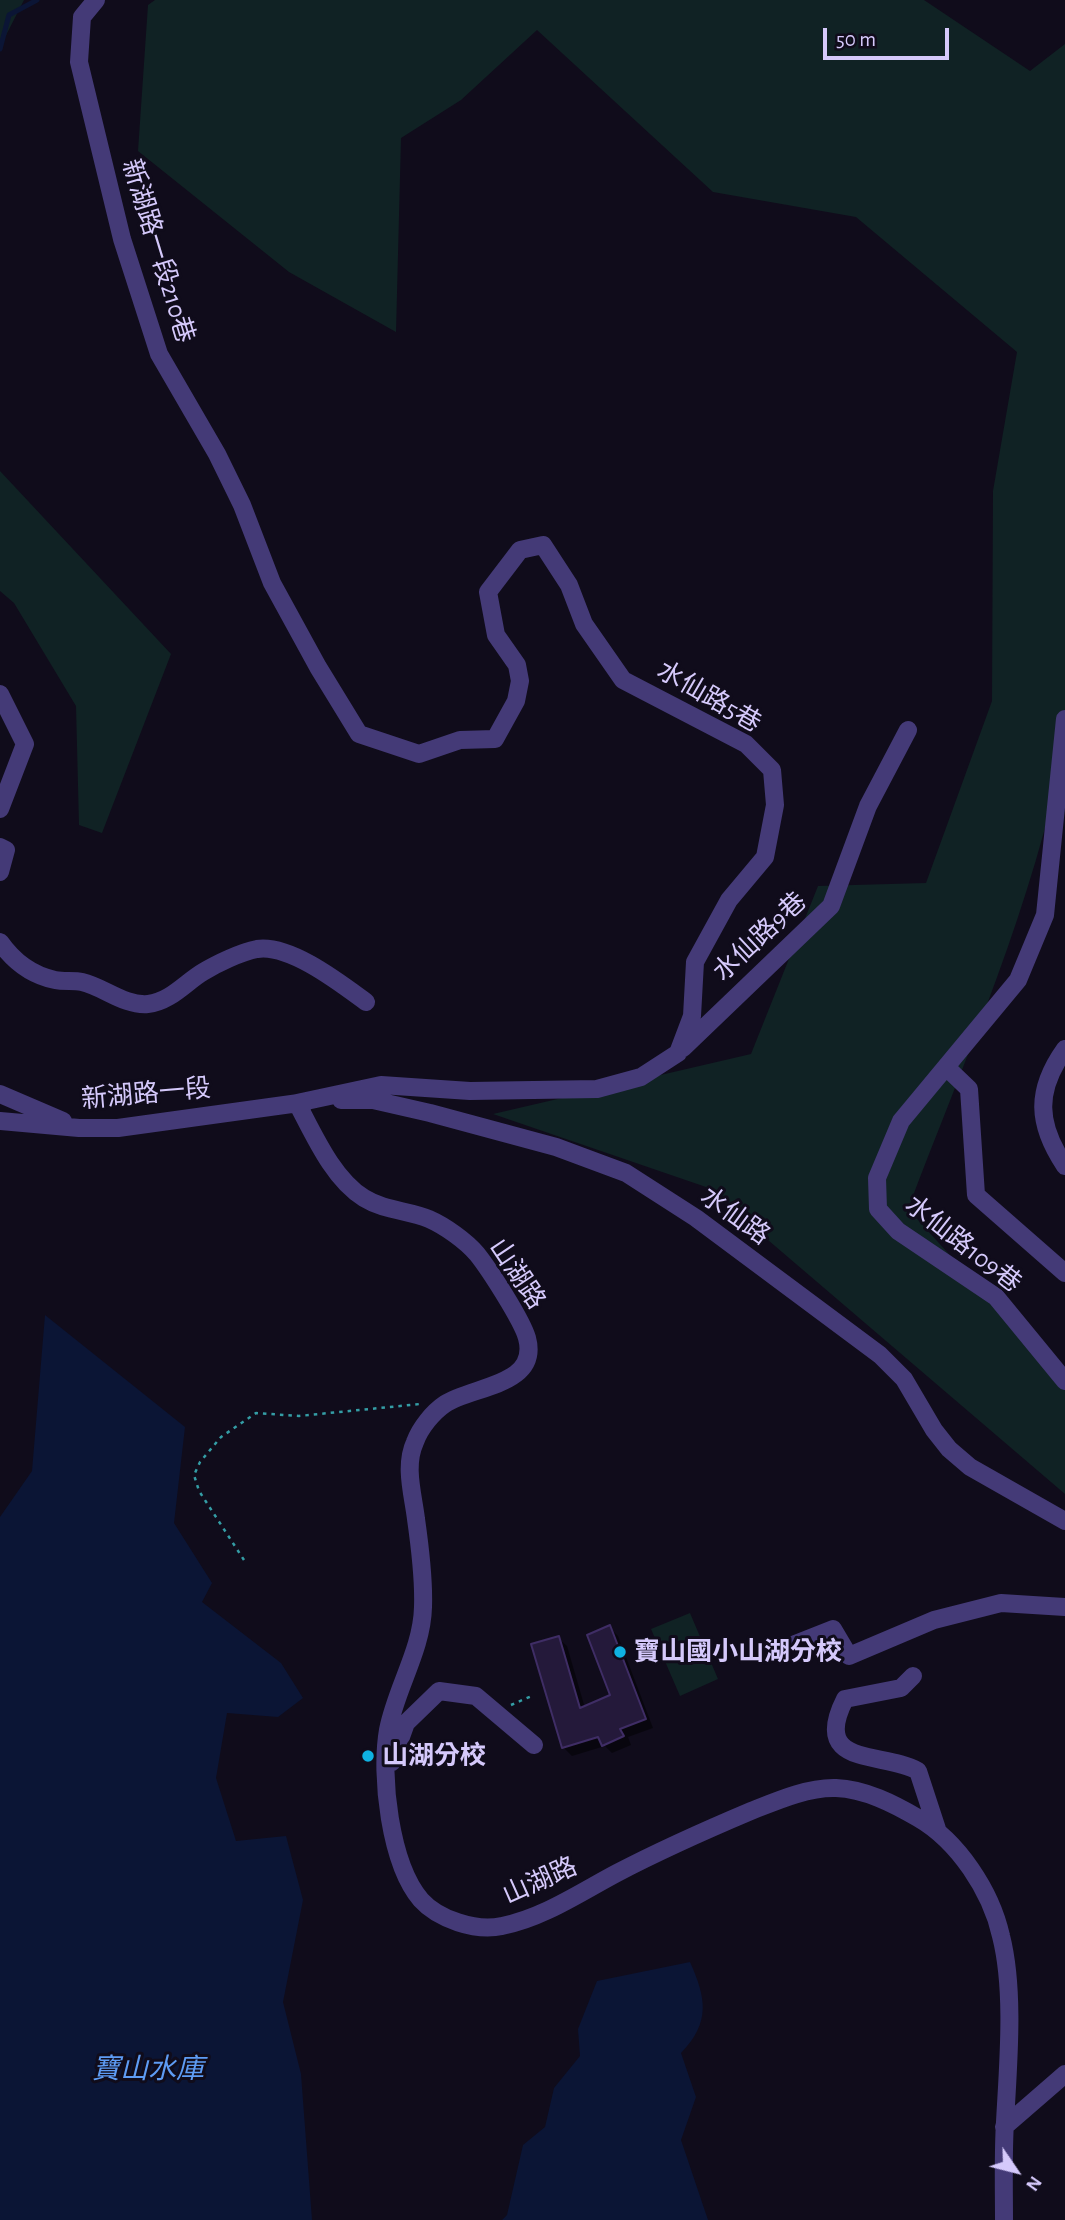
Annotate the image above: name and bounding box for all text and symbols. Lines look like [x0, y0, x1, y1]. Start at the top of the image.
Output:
scale bar [827, 14, 953, 58]
text: 50 m [836, 29, 876, 50]
street label: 新湖路一段210巷 [115, 155, 201, 347]
street label: 水仙路5巷 [651, 655, 767, 739]
street label: 水仙路9巷 [707, 886, 813, 988]
street label: 新湖路一段 [80, 1073, 212, 1115]
street label: 水仙路 [694, 1180, 776, 1252]
street label: 水仙路109巷 [899, 1189, 1027, 1299]
street label: 山湖路 [482, 1233, 552, 1315]
place label: 寶山國小山湖分校 [634, 1636, 842, 1668]
marker: 寶山國小山湖分校 [612, 1644, 628, 1660]
place label: 山湖分校 [382, 1740, 486, 1772]
marker: 山湖分校 [360, 1748, 376, 1764]
street label: 山湖路 [498, 1851, 582, 1911]
water label: 寶山水庫 [92, 2053, 204, 2087]
north arrow [981, 2136, 1051, 2206]
text: N [1022, 2172, 1045, 2194]

